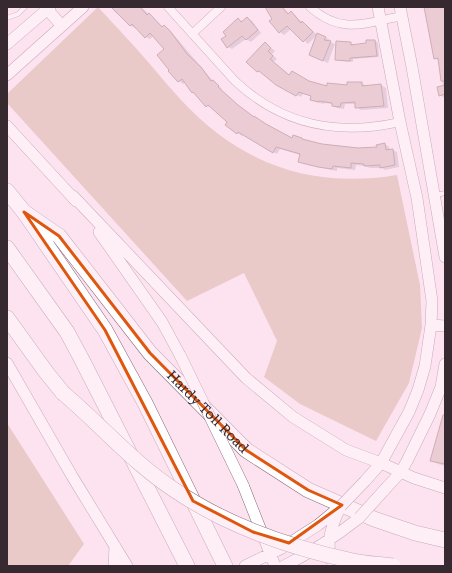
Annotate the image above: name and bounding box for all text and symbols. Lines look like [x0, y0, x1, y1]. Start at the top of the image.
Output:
street label: Hardy Toll Road [164, 367, 252, 456]

